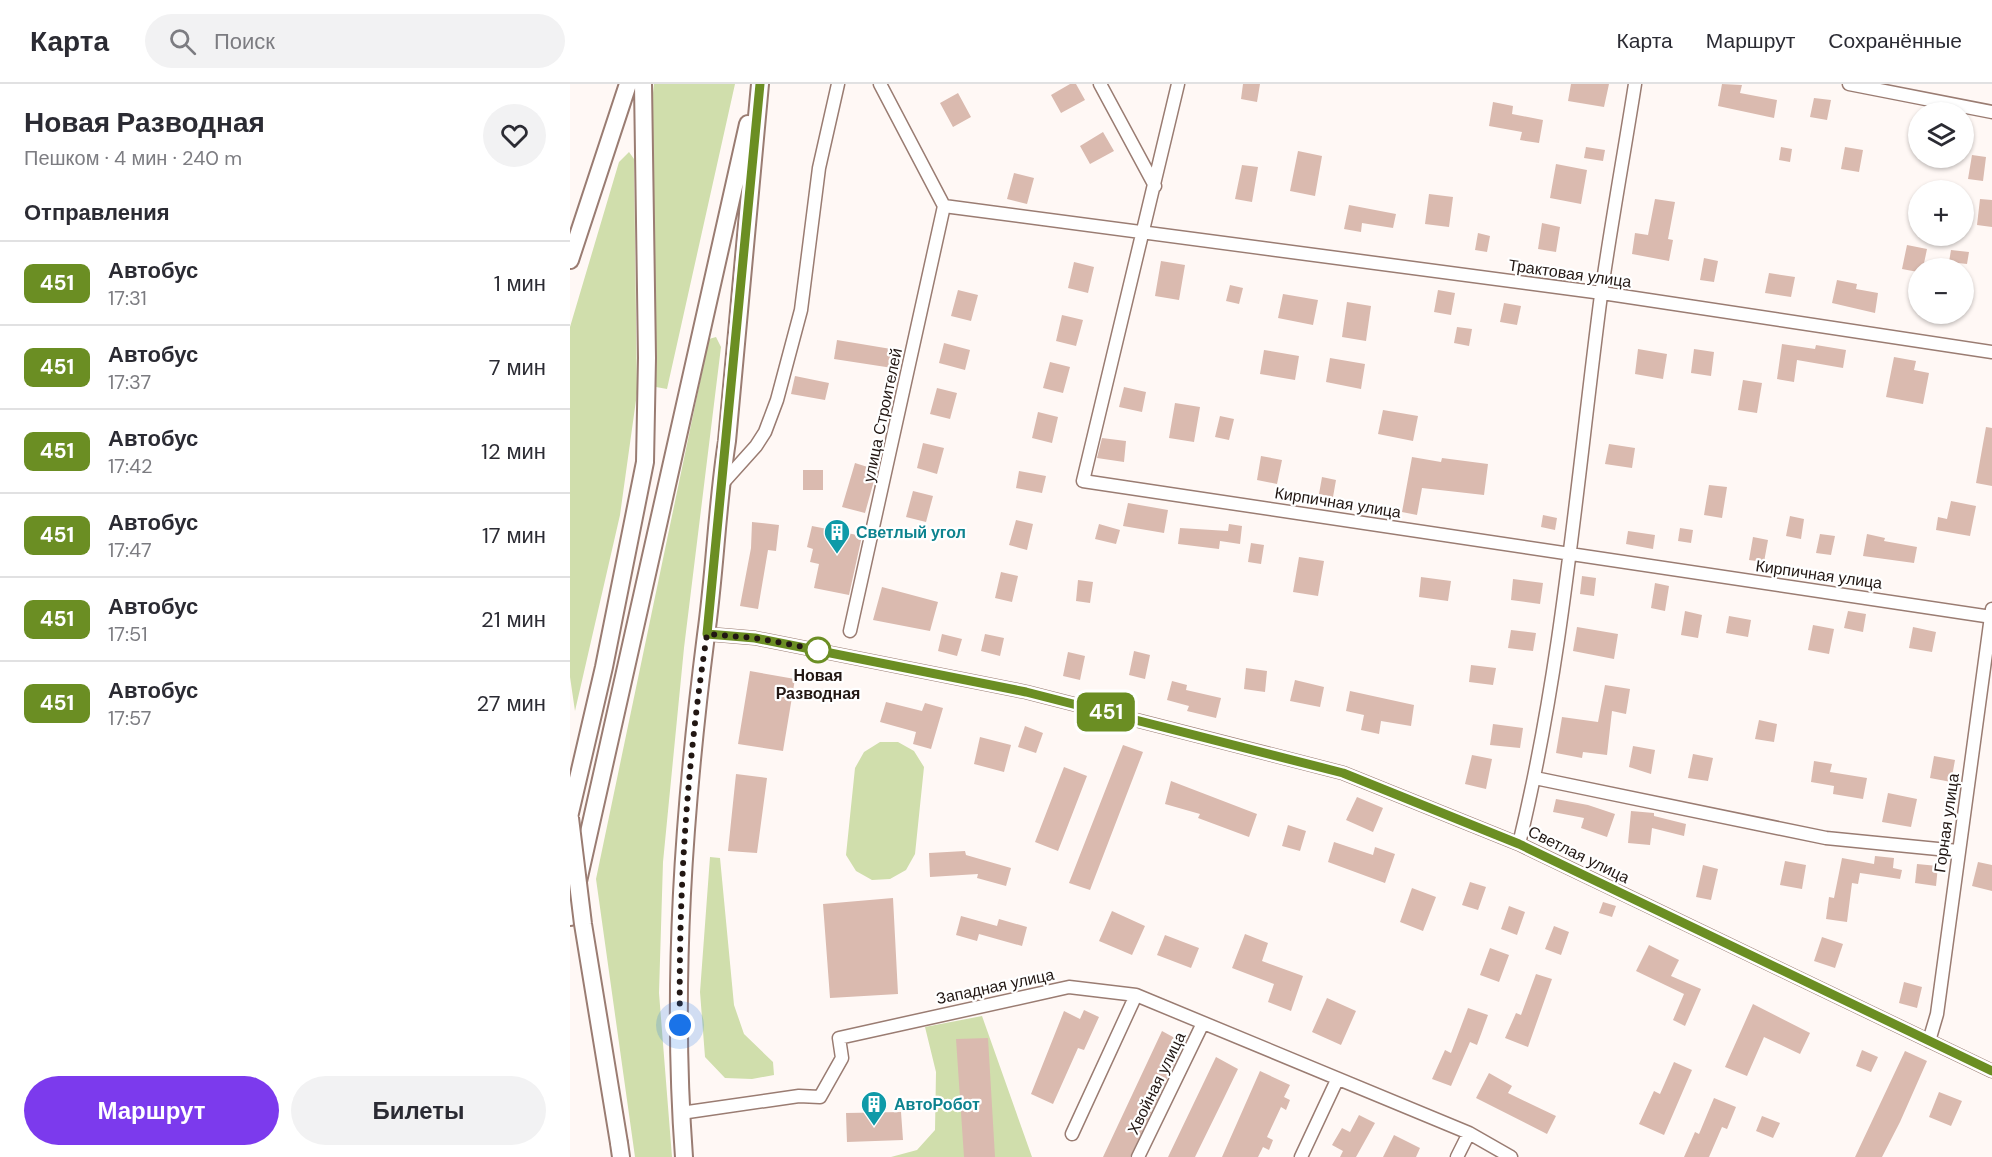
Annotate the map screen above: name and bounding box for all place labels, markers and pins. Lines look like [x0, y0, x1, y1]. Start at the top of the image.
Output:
building icon: Светлый угол [822, 517, 852, 555]
place label: Светлый угол [856, 522, 966, 543]
marker: Новая Разводная [805, 637, 831, 663]
place label: Новая Разводная [776, 665, 860, 704]
building icon: АвтоРобот [859, 1089, 889, 1127]
place label: АвтоРобот [894, 1094, 980, 1115]

